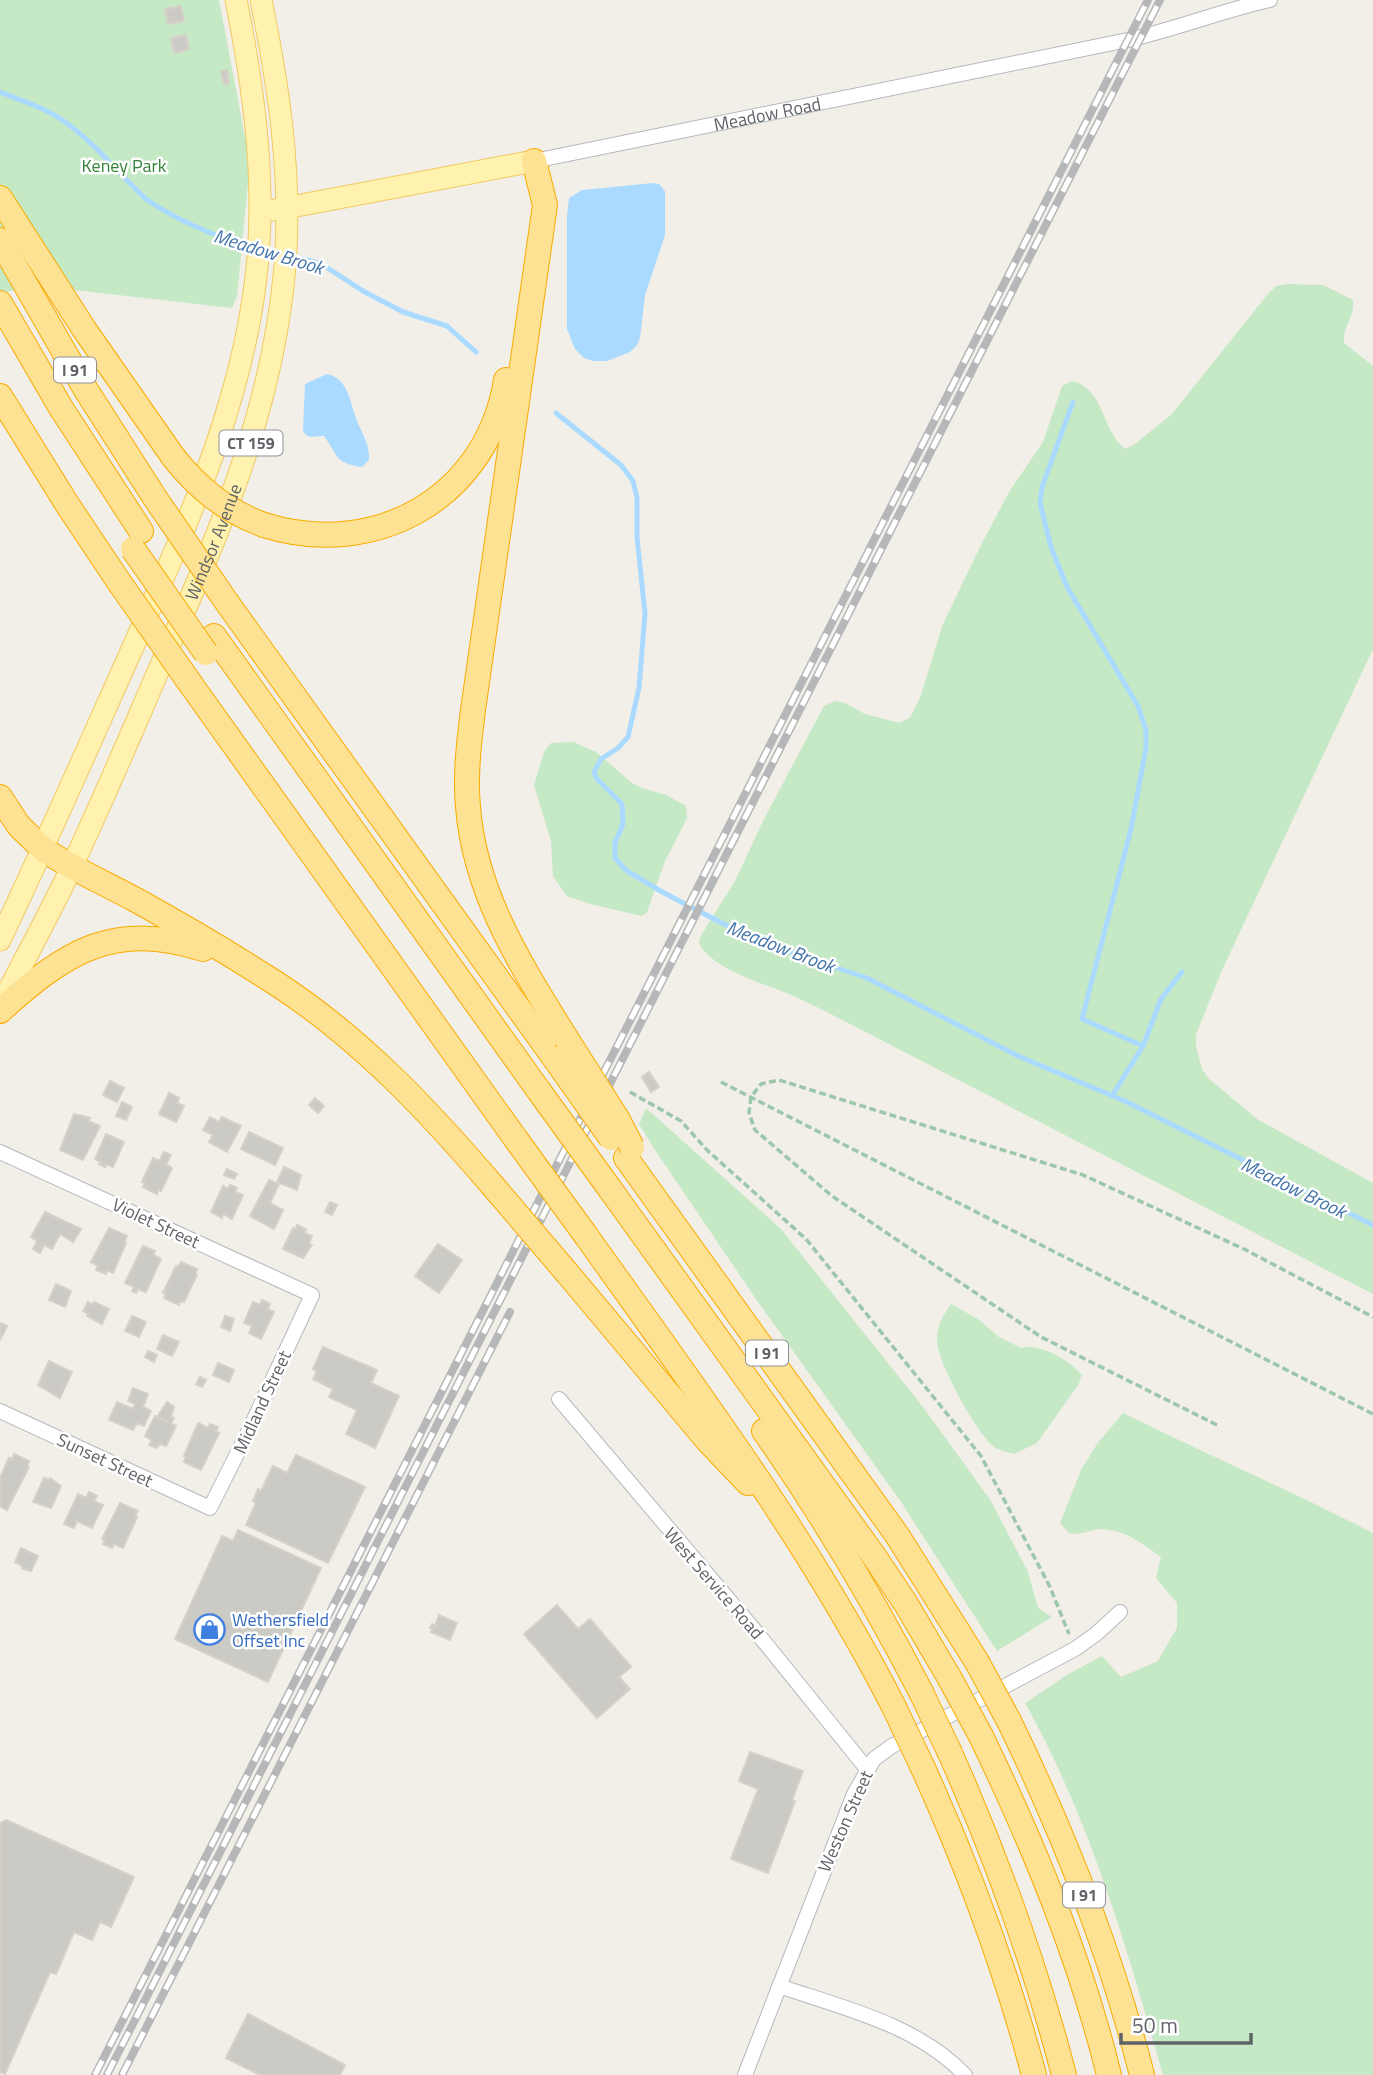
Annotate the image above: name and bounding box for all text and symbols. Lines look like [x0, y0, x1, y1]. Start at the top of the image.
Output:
street label: Meadow Road [711, 89, 823, 138]
park label: Keney Park [82, 152, 167, 179]
water label: Meadow Brook [210, 221, 330, 282]
road number: I 91 [54, 358, 96, 382]
road number: CT 159 [219, 430, 282, 456]
street label: Windsor Avenue [177, 480, 248, 604]
water label: Meadow Brook [723, 912, 842, 981]
water label: Meadow Brook [1237, 1149, 1354, 1226]
street label: Violet Street [108, 1191, 205, 1255]
road number: I 91 [746, 1340, 788, 1366]
street label: Midland Street [226, 1345, 298, 1458]
street label: Sunset Street [53, 1426, 158, 1494]
street label: West Service Road [658, 1521, 770, 1645]
place label: Wethersfield Offset Inc [232, 1606, 329, 1654]
shop icon: Wethersfield Offset Inc [192, 1612, 226, 1646]
street label: Weston Street [811, 1765, 880, 1876]
road number: I 91 [1063, 1882, 1105, 1908]
scale bar [1121, 2002, 1250, 2046]
text: 50 m [1132, 2009, 1178, 2041]

